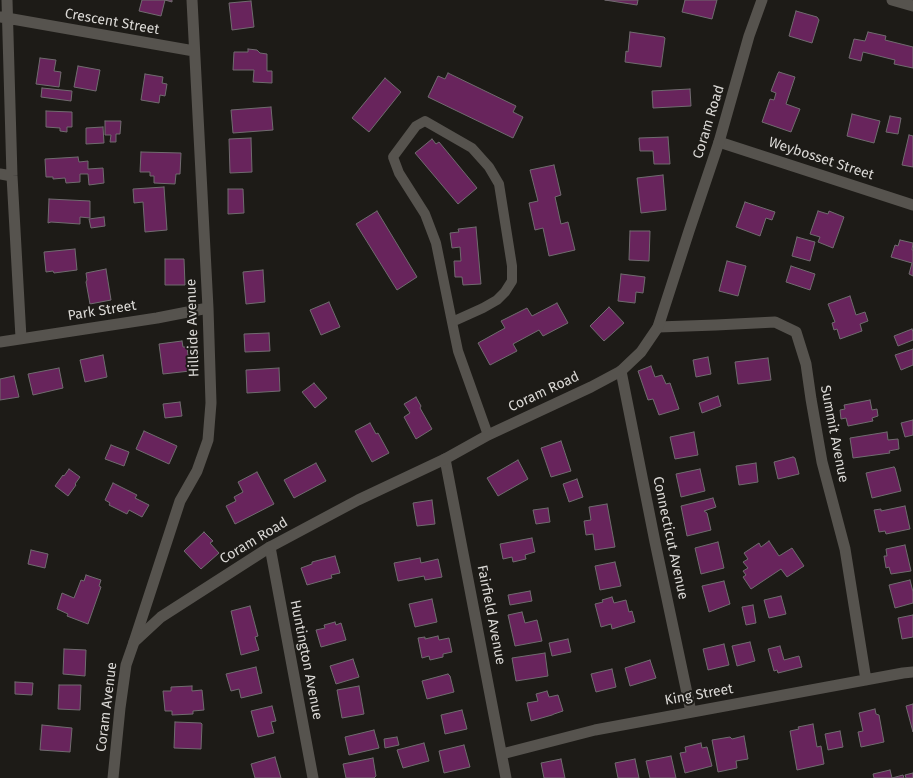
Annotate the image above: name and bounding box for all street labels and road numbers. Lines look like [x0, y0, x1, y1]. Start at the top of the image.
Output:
street label: Crescent Street [63, 5, 161, 39]
street label: Coram Road [690, 83, 728, 161]
street label: Weybosset Street [766, 134, 876, 184]
street label: Hillside Avenue [183, 279, 203, 377]
street label: Park Street [66, 297, 138, 325]
street label: Coram Road [506, 368, 582, 416]
street label: Summit Avenue [816, 384, 852, 484]
street label: Connecticut Avenue [649, 475, 691, 601]
street label: Coram Road [217, 514, 291, 568]
street label: Fairfield Avenue [473, 564, 509, 666]
street label: Huntington Avenue [286, 599, 326, 721]
street label: Coram Avenue [93, 661, 121, 753]
street label: King Street [663, 681, 735, 709]

